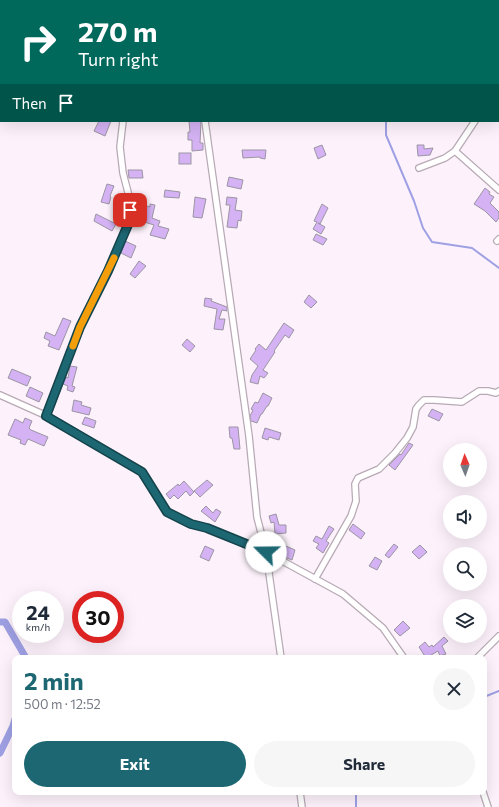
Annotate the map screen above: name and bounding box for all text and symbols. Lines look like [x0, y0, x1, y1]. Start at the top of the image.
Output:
text: 270 m [78, 14, 157, 48]
icon: right [12, 16, 64, 68]
text: Turn right [78, 48, 158, 70]
icon: arrive [55, 92, 77, 114]
text: Then [12, 94, 47, 112]
pin [113, 193, 147, 227]
icon: arrive [119, 199, 141, 221]
north arrow [443, 443, 487, 487]
map controls [443, 443, 487, 643]
button: sound [443, 495, 487, 539]
position arrow [245, 531, 287, 573]
button: search [443, 547, 487, 591]
speed limit sign: 30 [72, 591, 124, 643]
button: layers [443, 599, 487, 643]
text: 24 [26, 600, 50, 624]
text: km/h [26, 621, 50, 633]
text: 2 min [24, 666, 84, 695]
button: close [433, 668, 475, 710]
text: 500 m · 12:52 [24, 696, 101, 712]
button: Exit [24, 741, 246, 787]
button: Share [254, 741, 475, 787]

